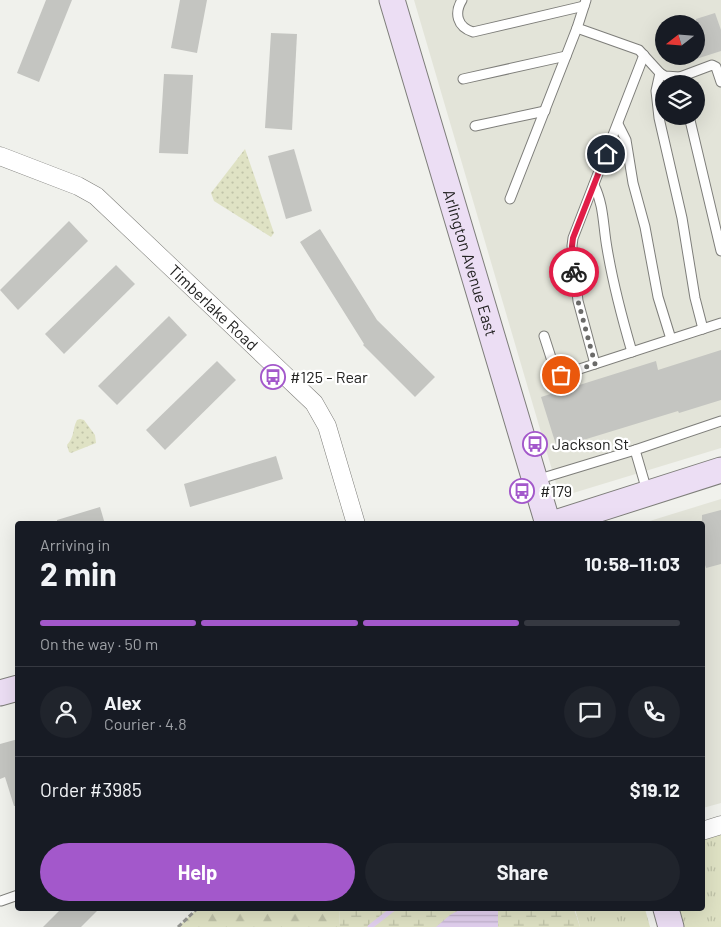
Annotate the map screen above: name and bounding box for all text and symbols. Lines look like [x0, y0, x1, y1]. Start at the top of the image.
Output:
north arrow [655, 15, 705, 65]
map controls [655, 15, 705, 125]
button: layers [655, 75, 705, 125]
pin [585, 133, 627, 175]
icon: home [592, 140, 620, 168]
street label: Arlington Avenue East [440, 187, 501, 338]
courier [549, 247, 599, 297]
icon: bike [560, 258, 588, 286]
street label: Timberlake Road [165, 260, 262, 354]
pin [540, 354, 582, 396]
icon: bag [547, 361, 575, 389]
bus stop icon: #125 - Rear [260, 364, 286, 390]
place label: #125 - Rear [290, 367, 368, 386]
bus stop icon: Jackson St [522, 431, 548, 457]
place label: Jackson St [552, 434, 629, 453]
bus stop icon: #179 [509, 478, 535, 504]
place label: #179 [540, 481, 572, 500]
text: Arriving in [40, 535, 110, 554]
text: 10:58–11:03 [584, 552, 680, 575]
text: 2 min [40, 554, 117, 592]
text: On the way · 50 m [40, 634, 158, 653]
button: person [40, 686, 92, 738]
button: chat [564, 686, 616, 738]
button: phone [628, 686, 680, 738]
text: Alex [104, 691, 142, 714]
text: Courier · 4.8 [104, 714, 187, 733]
text: Order #3985 [40, 778, 142, 801]
text: $19.12 [630, 778, 680, 801]
button: Help [40, 843, 355, 901]
button: Share [365, 843, 680, 901]

